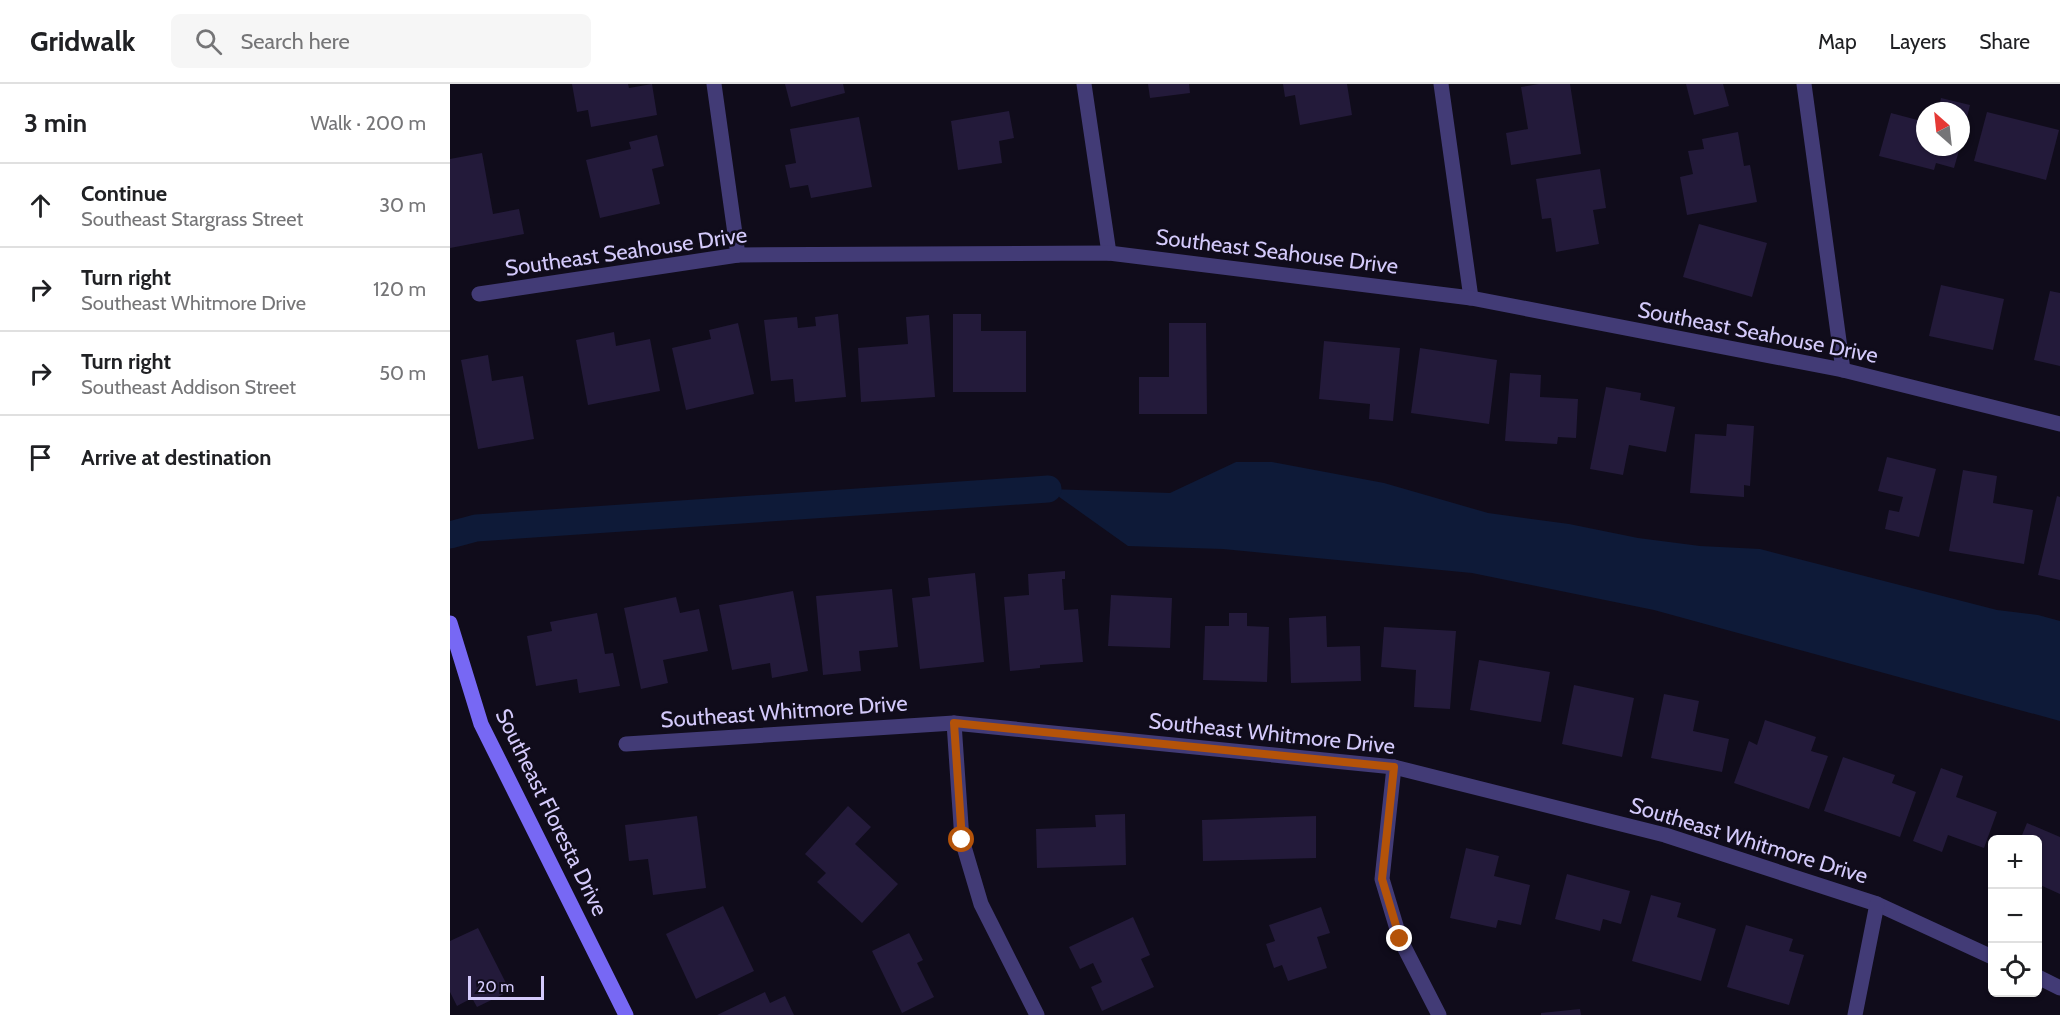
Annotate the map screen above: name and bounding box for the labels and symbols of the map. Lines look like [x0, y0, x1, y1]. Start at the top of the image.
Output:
north arrow [1916, 102, 1970, 156]
street label: Southeast Seahouse Drive [503, 221, 749, 282]
street label: Southeast Seahouse Drive [1154, 223, 1400, 280]
street label: Southeast Seahouse Drive [1636, 296, 1880, 369]
street label: Southeast Whitmore Drive [660, 689, 908, 734]
street label: Southeast Floresta Drive [490, 704, 613, 920]
street label: Southeast Whitmore Drive [1147, 707, 1396, 760]
street label: Southeast Whitmore Drive [1627, 791, 1871, 890]
route start [948, 826, 974, 852]
route end [1386, 925, 1412, 951]
scale bar [468, 973, 544, 1000]

